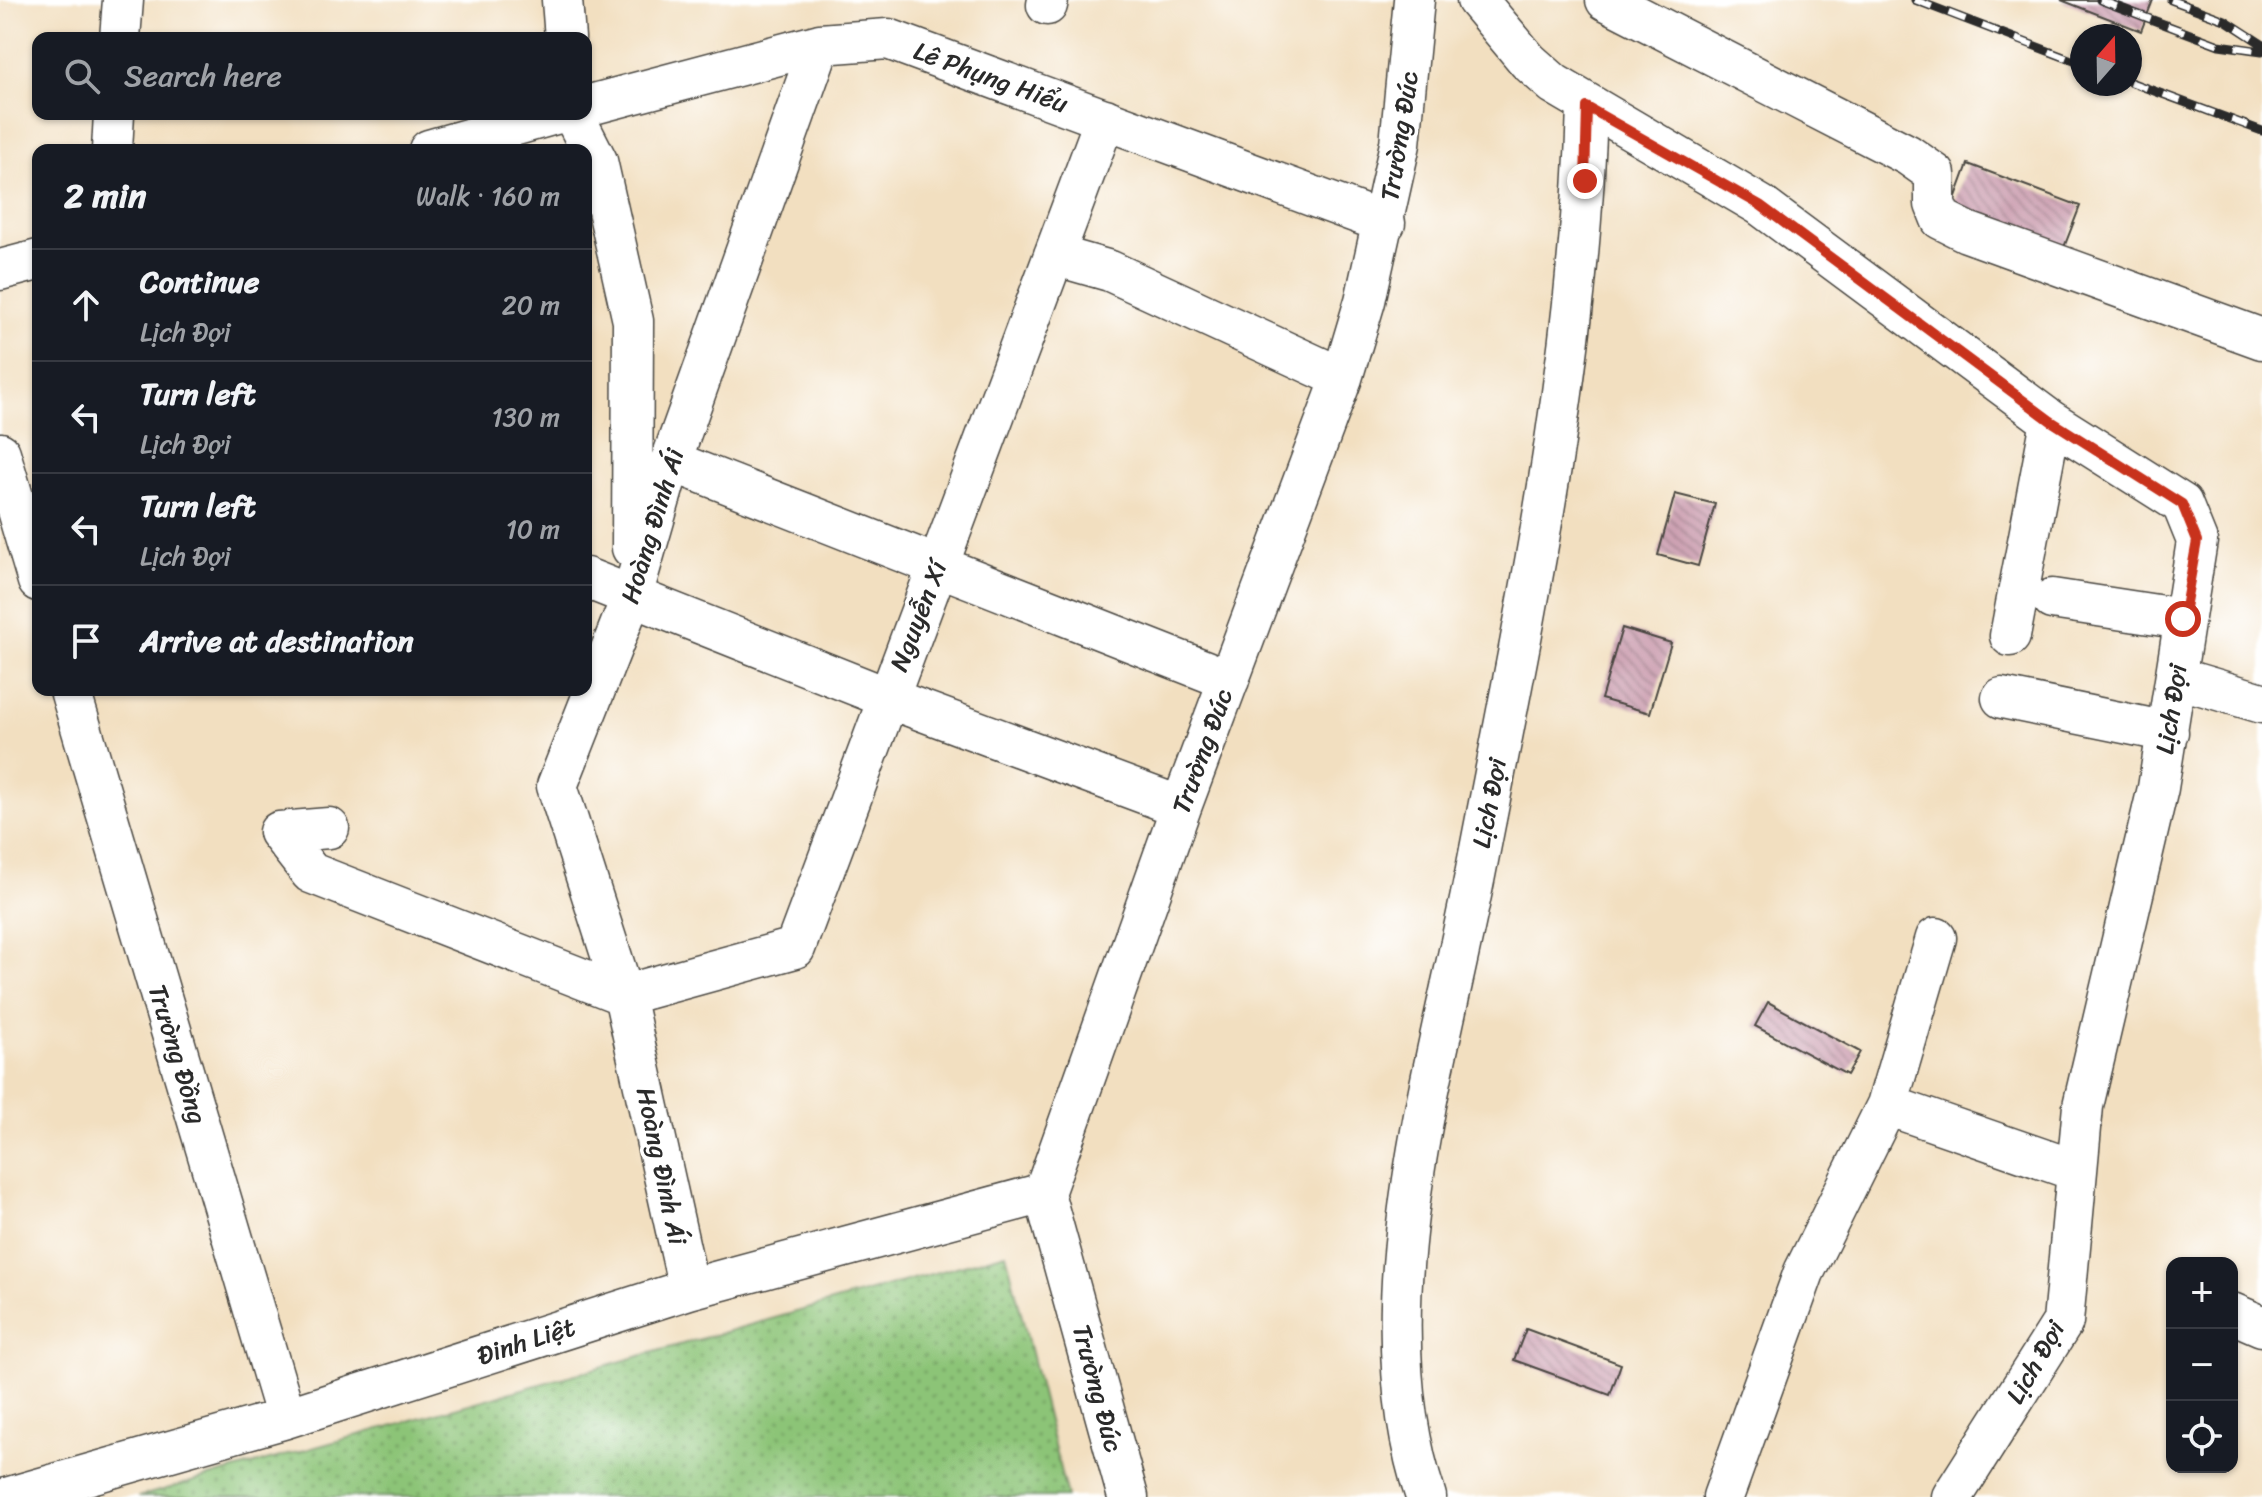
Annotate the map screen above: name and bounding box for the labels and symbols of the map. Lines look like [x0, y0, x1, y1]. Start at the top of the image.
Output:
north arrow [2070, 24, 2142, 96]
street label: Lê Phụng Hiểu [907, 28, 1075, 126]
street label: Trường Đúc [1366, 68, 1432, 204]
route end [1567, 163, 1603, 199]
street label: Hoàng Đình Ái [607, 442, 698, 609]
street label: Nguyễn Xí [876, 551, 961, 678]
route start [2165, 601, 2201, 637]
street label: Lịch Đợi [2141, 660, 2201, 757]
street label: Trường Đúc [1158, 682, 1246, 820]
street label: Lịch Đợi [1458, 753, 1520, 852]
street label: Trường Đồng [135, 978, 221, 1130]
street label: Hoàng Đình Ái [623, 1083, 701, 1250]
street label: Đinh Liệt [471, 1304, 581, 1378]
street label: Lịch Đợi [1992, 1311, 2078, 1413]
street label: Trường Đúc [1059, 1319, 1137, 1457]

